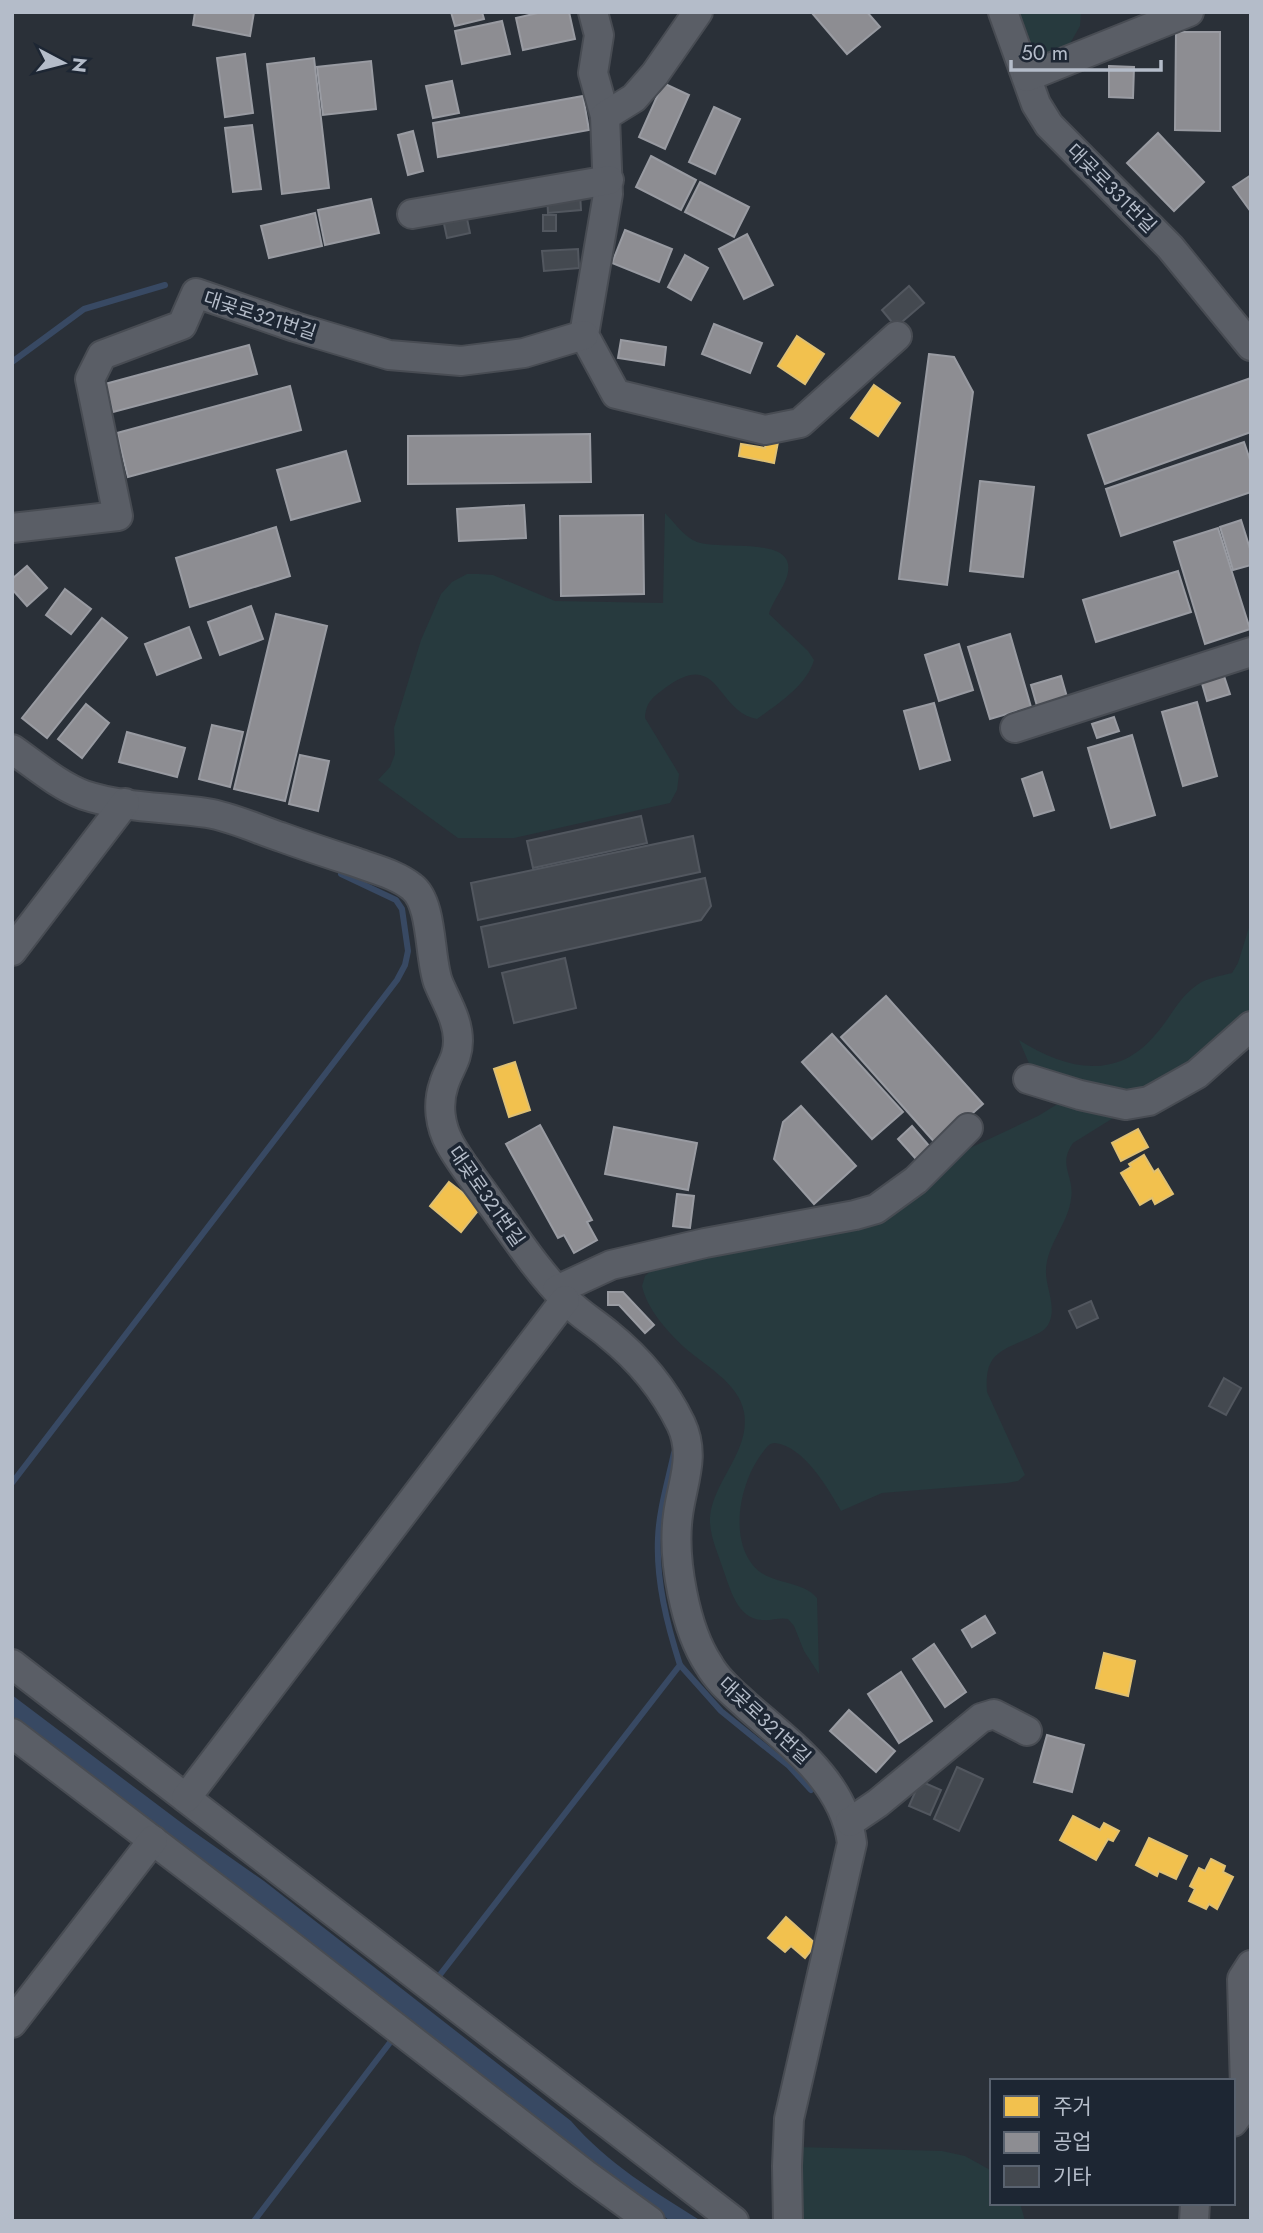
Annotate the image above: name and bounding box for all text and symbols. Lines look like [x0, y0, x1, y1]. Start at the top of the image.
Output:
north arrow [28, 28, 98, 98]
scale bar [1011, 28, 1162, 72]
text: 50 m [1021, 38, 1068, 68]
text: N [65, 56, 94, 74]
street label: 대곶로331번길 [1061, 138, 1162, 239]
street label: 대곶로321번길 [200, 285, 320, 346]
street label: 대곶로321번길 [442, 1141, 531, 1252]
street label: 대곶로321번길 [713, 1671, 817, 1770]
legend [990, 2079, 1235, 2205]
text: 주거 [1053, 2092, 1092, 2122]
text: 공업 [1053, 2127, 1092, 2157]
text: 기타 [1053, 2162, 1092, 2192]

